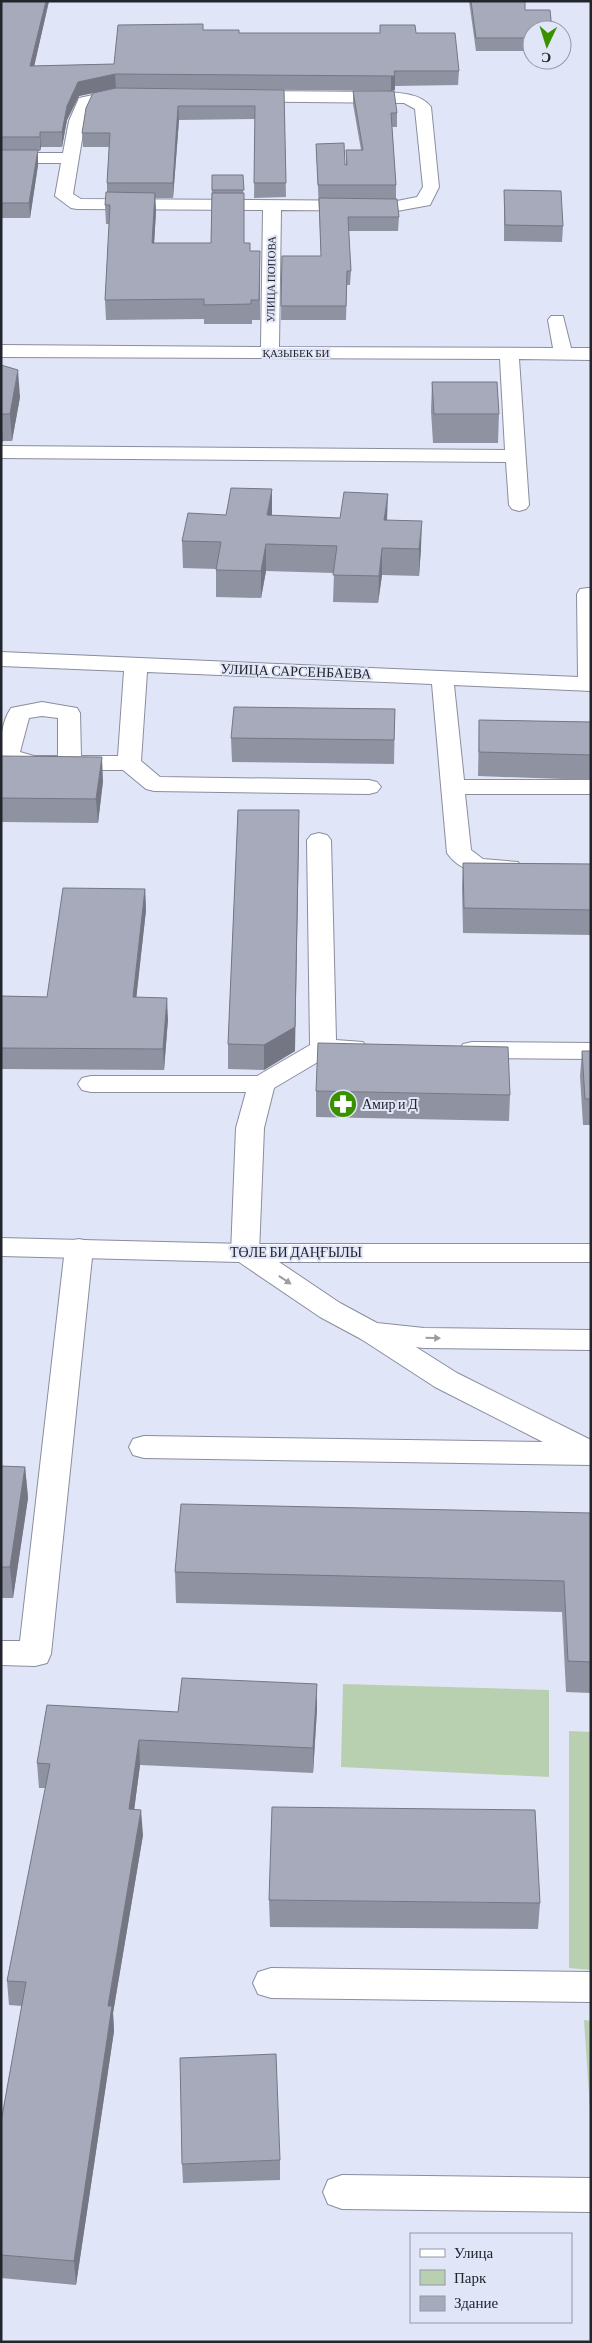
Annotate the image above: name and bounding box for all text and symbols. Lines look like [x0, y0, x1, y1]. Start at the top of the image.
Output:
north arrow [522, 20, 572, 70]
text: С [540, 50, 552, 66]
street label: УЛИЦА ПОПОВА [264, 236, 278, 322]
street label: ҚАЗЫБЕК БИ [263, 347, 329, 359]
street label: УЛИЦА САРСЕНБАЕВА [220, 660, 372, 682]
pharmacy icon: Амир и Д [328, 1089, 358, 1119]
place label: Амир и Д [362, 1096, 418, 1112]
street label: ТӨЛЕ БИ ДАҢҒЫЛЫ [230, 1244, 362, 1260]
one-way arrow [279, 1275, 292, 1285]
one-way arrow [425, 1334, 441, 1342]
legend [410, 2233, 572, 2323]
text: Улица [454, 2245, 493, 2261]
text: Парк [454, 2270, 487, 2286]
text: Здание [454, 2295, 498, 2311]

